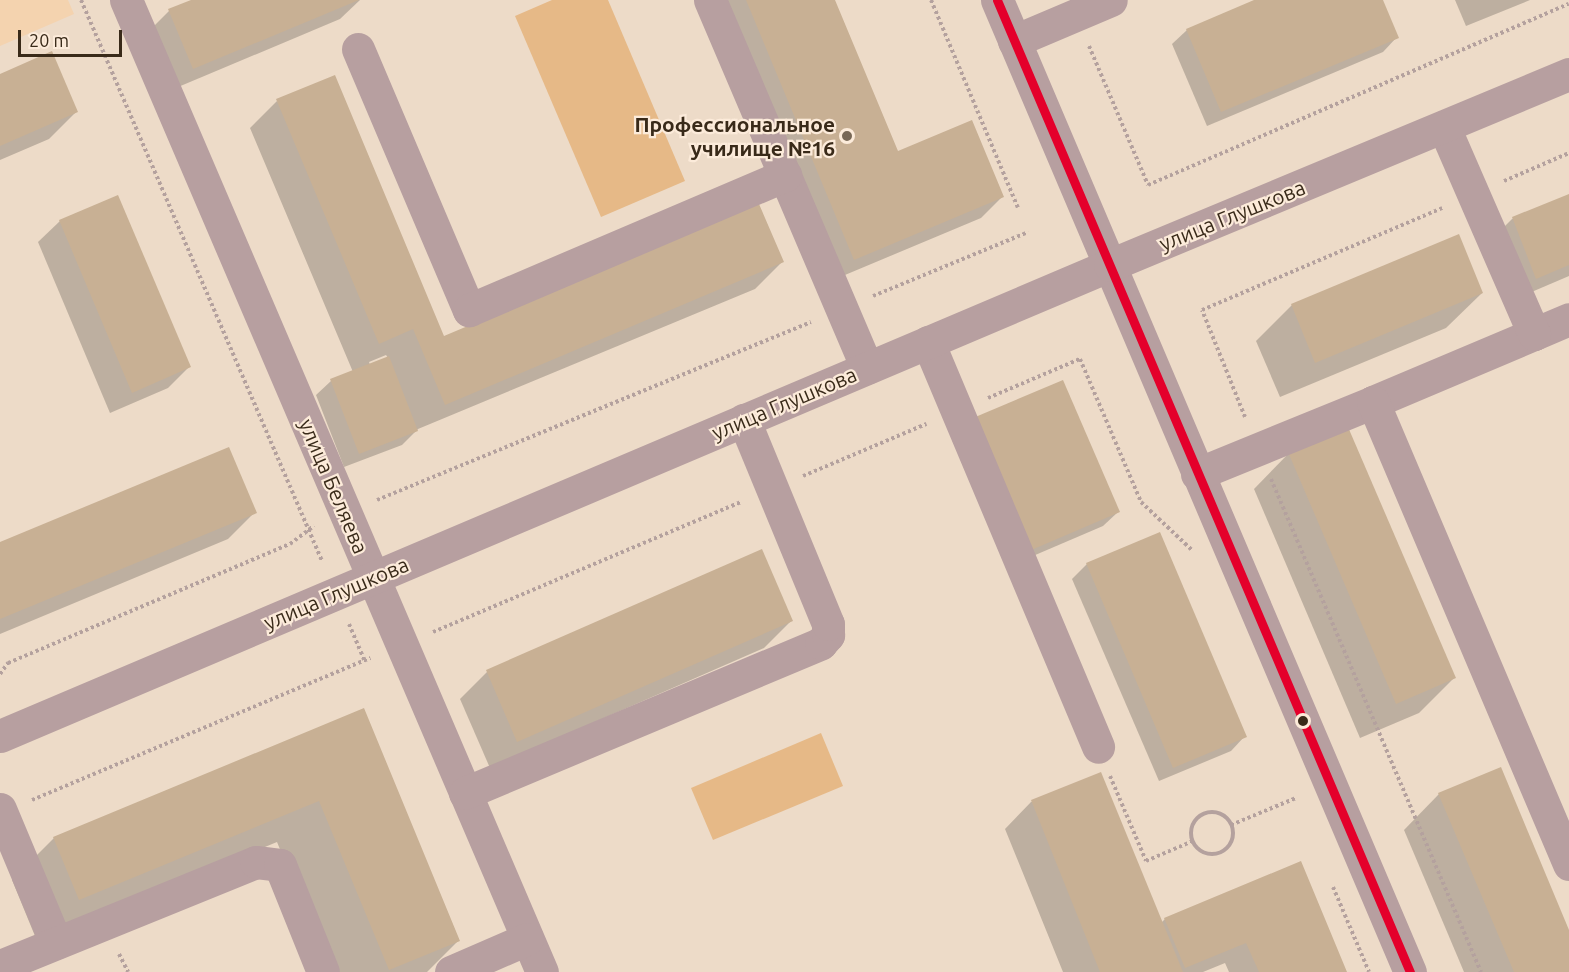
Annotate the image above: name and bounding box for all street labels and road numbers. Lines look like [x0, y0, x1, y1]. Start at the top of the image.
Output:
street label: улица Глушкова [1155, 174, 1309, 256]
street label: улица Глушкова [708, 361, 860, 445]
street label: улица Беляева [294, 415, 374, 557]
street label: улица Глушкова [260, 551, 412, 635]

